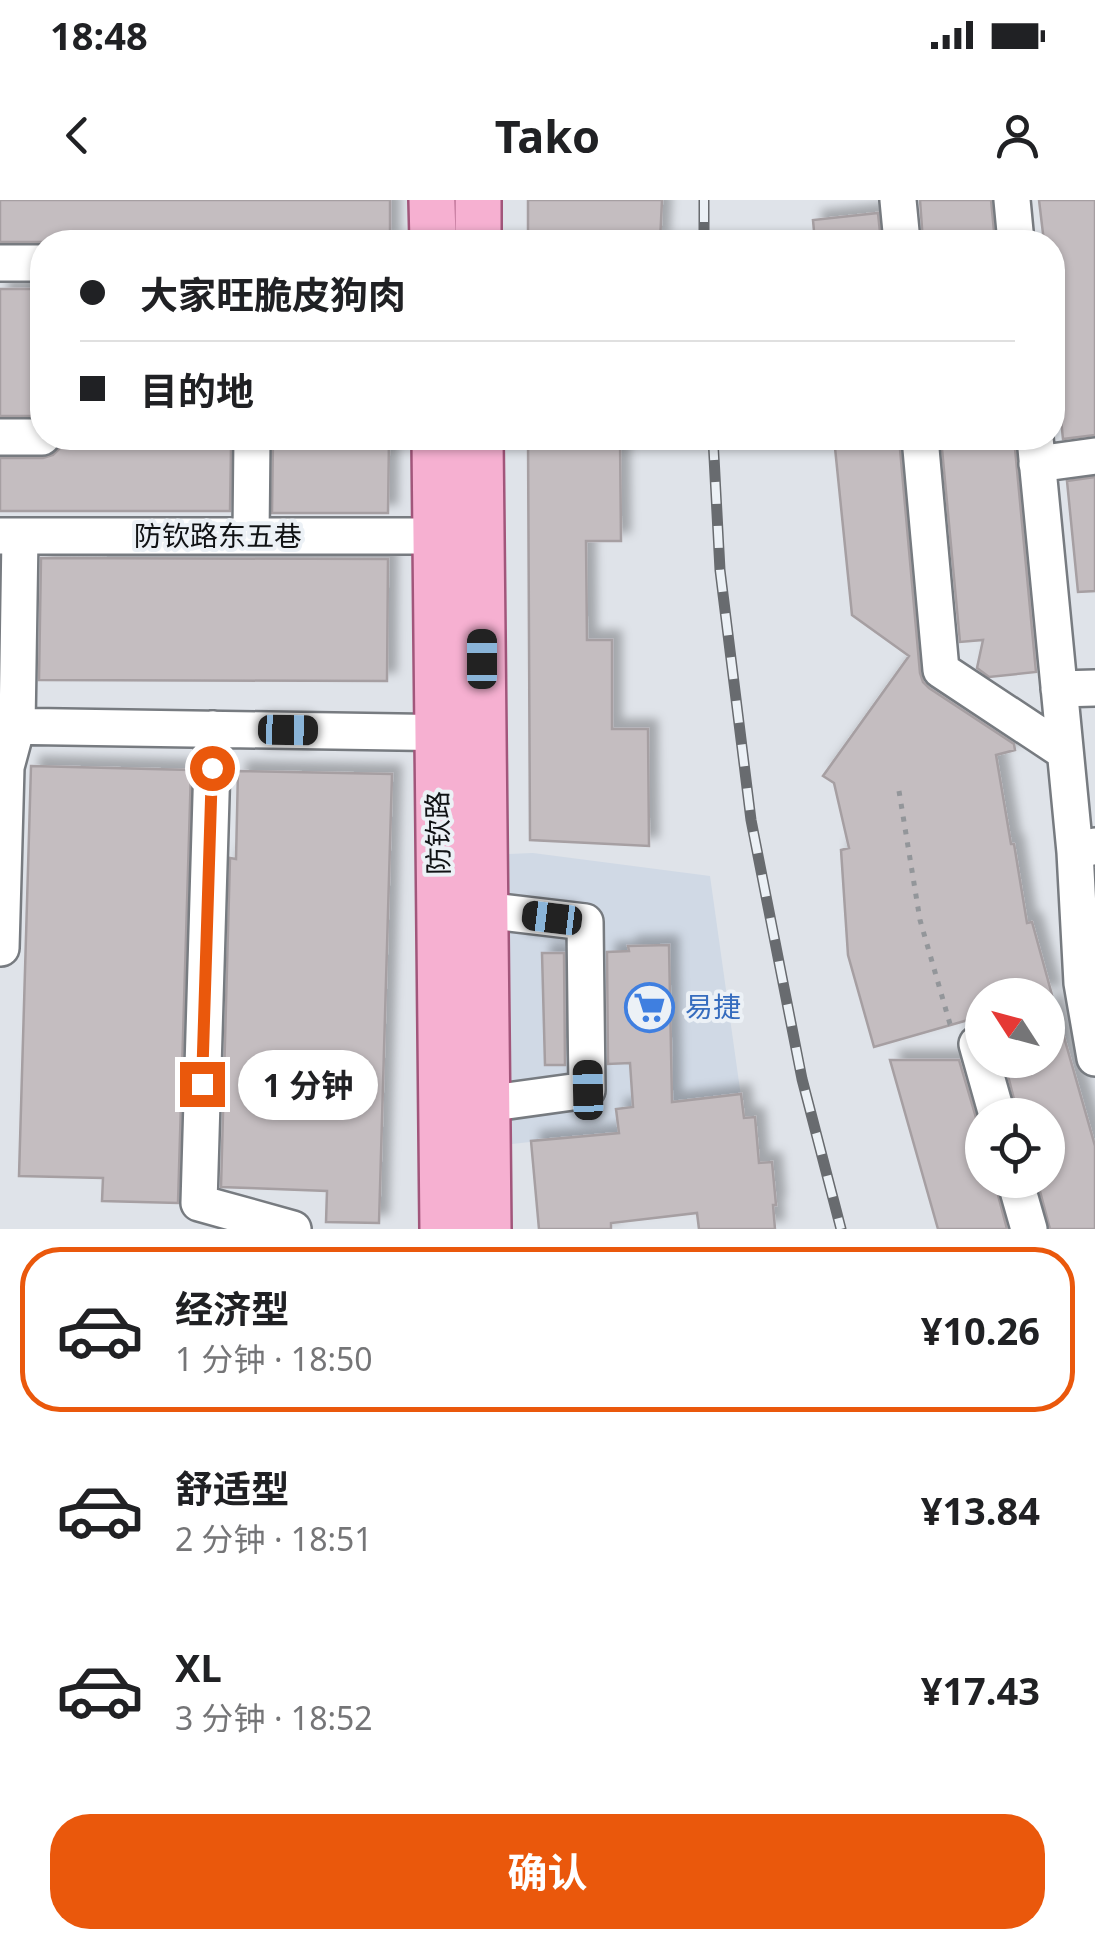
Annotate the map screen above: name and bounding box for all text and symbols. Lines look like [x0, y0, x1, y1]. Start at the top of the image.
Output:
text: 18:48 [50, 9, 148, 61]
text: Tako [495, 105, 600, 166]
icon: back [50, 108, 105, 163]
icon: person [990, 108, 1045, 163]
text: 大家旺脆皮狗肉 [140, 268, 406, 320]
text: 目的地 [140, 364, 254, 416]
street label: 防钦路东五巷 [134, 516, 302, 554]
car [467, 629, 497, 689]
car [258, 714, 318, 746]
route start [190, 746, 235, 791]
street label: 防钦路 [417, 791, 457, 875]
car [520, 899, 584, 937]
north arrow [965, 978, 1065, 1078]
map controls [965, 978, 1065, 1198]
supermarket icon: 易捷 [624, 981, 676, 1033]
place label: 易捷 [685, 987, 741, 1025]
callout: 1 分钟 [237, 1049, 377, 1119]
car [572, 1060, 604, 1120]
route end [180, 1062, 225, 1107]
text: 1 分钟 [263, 1063, 353, 1106]
button: locate [965, 1098, 1065, 1198]
text: 经济型 [175, 1282, 289, 1334]
icon: car [55, 1285, 145, 1375]
text: ¥10.26 [921, 1304, 1040, 1356]
text: 1 分钟 · 18:50 [175, 1337, 373, 1380]
text: 舒适型 [175, 1462, 289, 1514]
icon: car [55, 1465, 145, 1555]
text: ¥13.84 [921, 1484, 1040, 1536]
text: 2 分钟 · 18:51 [175, 1517, 373, 1560]
text: XL [175, 1641, 222, 1693]
icon: car [55, 1645, 145, 1735]
text: ¥17.43 [921, 1664, 1040, 1716]
text: 3 分钟 · 18:52 [175, 1696, 373, 1739]
button: 确认 [50, 1814, 1045, 1929]

